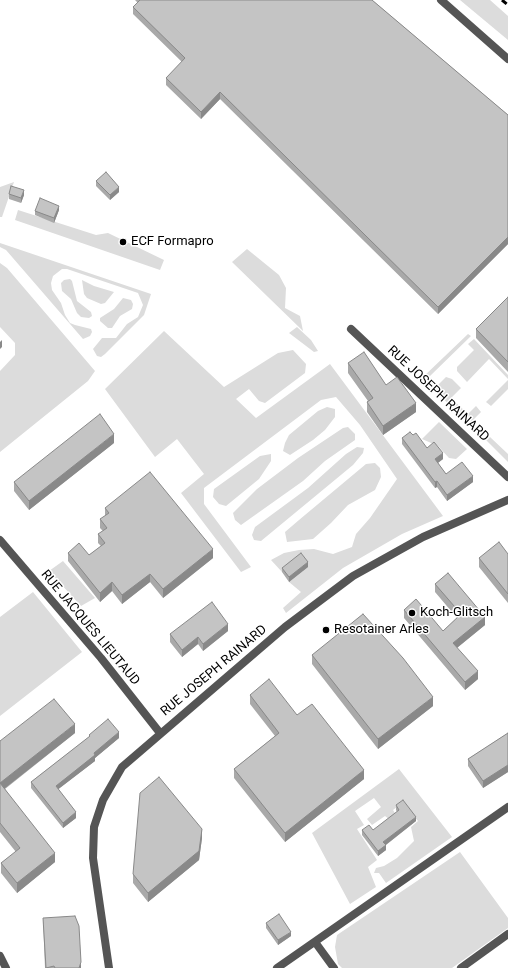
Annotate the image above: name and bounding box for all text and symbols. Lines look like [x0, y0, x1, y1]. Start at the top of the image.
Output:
place label: ECF Formapro [131, 234, 214, 250]
marker: ECF Formapro [118, 237, 128, 247]
street label: RUE JOSEPH RAINARD [384, 343, 492, 445]
street label: RUE JACQUES LIEUTAUD [37, 567, 143, 689]
place label: Koch-Glitsch [420, 605, 493, 621]
marker: Koch-Glitsch [407, 608, 417, 618]
street label: RUE JOSEPH RAINARD [158, 622, 270, 720]
place label: Resotainer Arles [334, 622, 429, 638]
marker: Resotainer Arles [321, 625, 331, 635]

